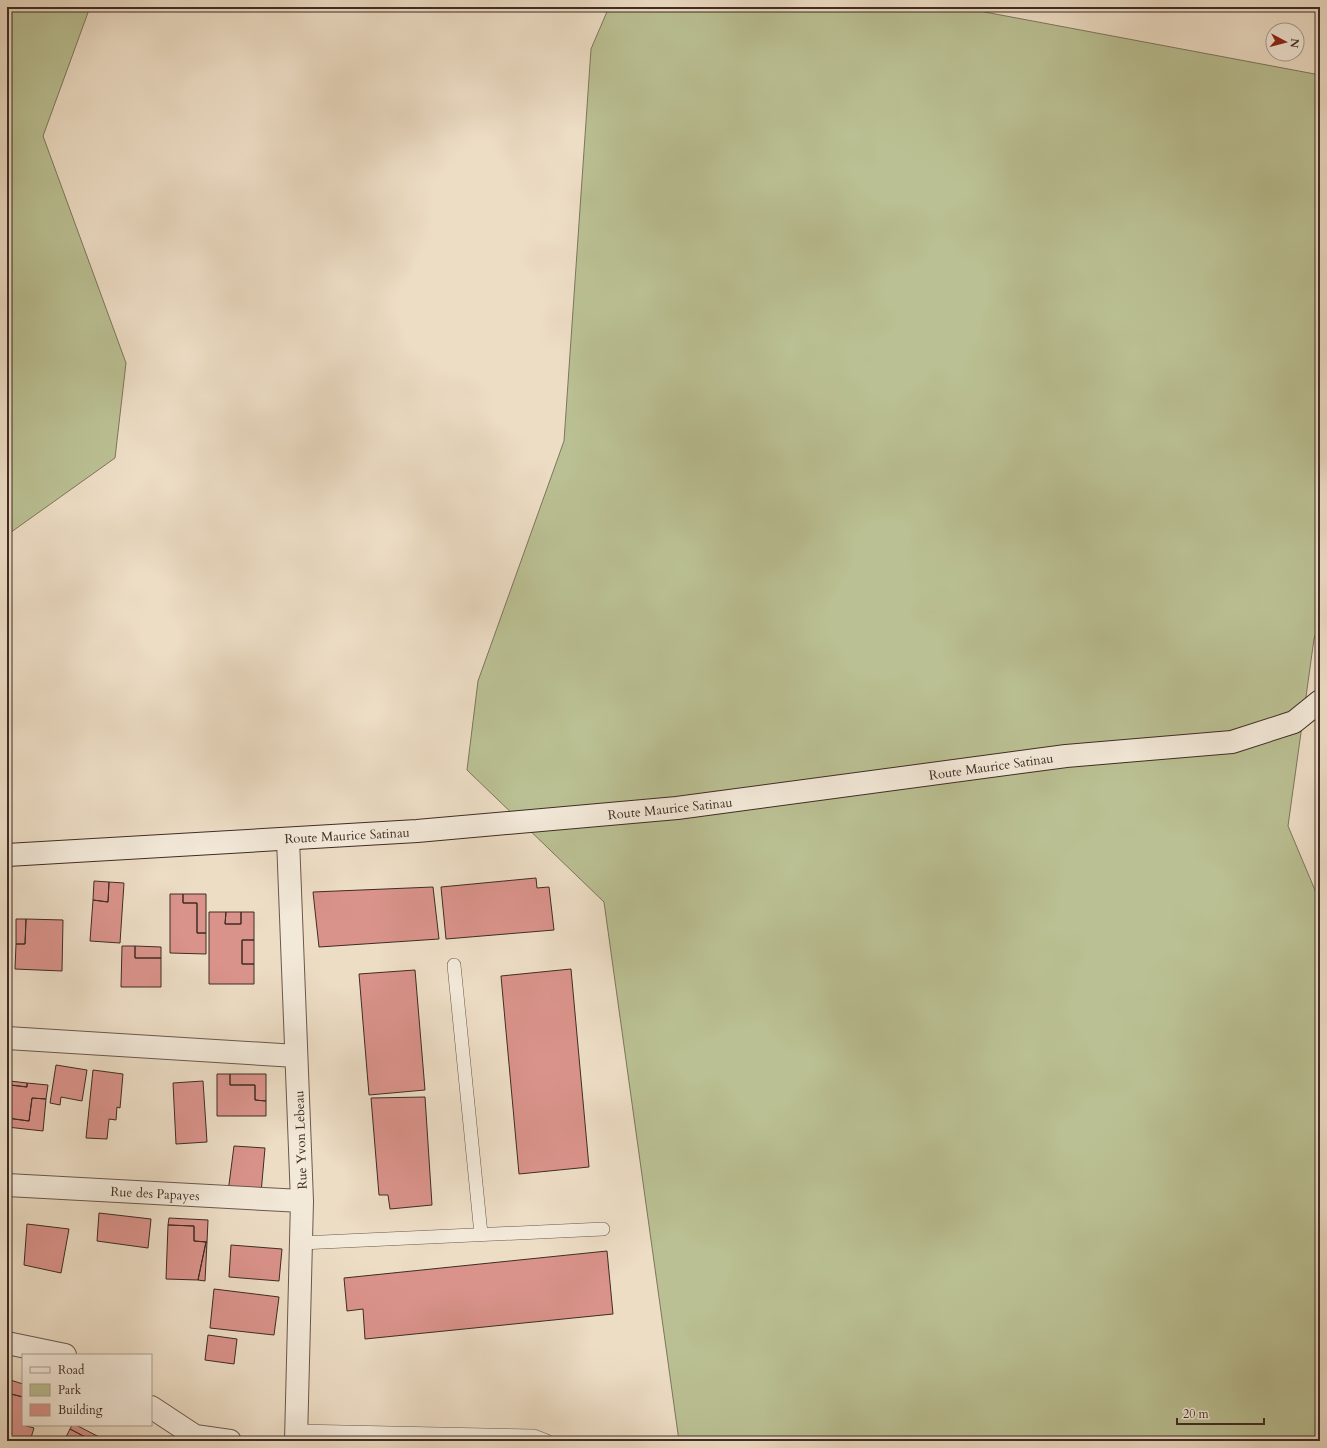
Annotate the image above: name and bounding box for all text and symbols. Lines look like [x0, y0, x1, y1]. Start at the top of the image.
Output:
north arrow [1265, 22, 1305, 62]
text: N [1286, 38, 1302, 49]
street label: Route Maurice Satinau [928, 749, 1055, 785]
street label: Route Maurice Satinau [607, 793, 733, 825]
street label: Route Maurice Satinau [284, 824, 410, 848]
street label: Rue Yvon Lebeau [290, 1090, 312, 1190]
street label: Rue des Papayes [110, 1183, 200, 1205]
legend [22, 1354, 152, 1426]
text: Road [58, 1362, 85, 1378]
text: Park [58, 1382, 82, 1398]
scale bar [1177, 1400, 1264, 1426]
text: Building [58, 1402, 103, 1418]
text: 20 m [1183, 1406, 1210, 1422]

